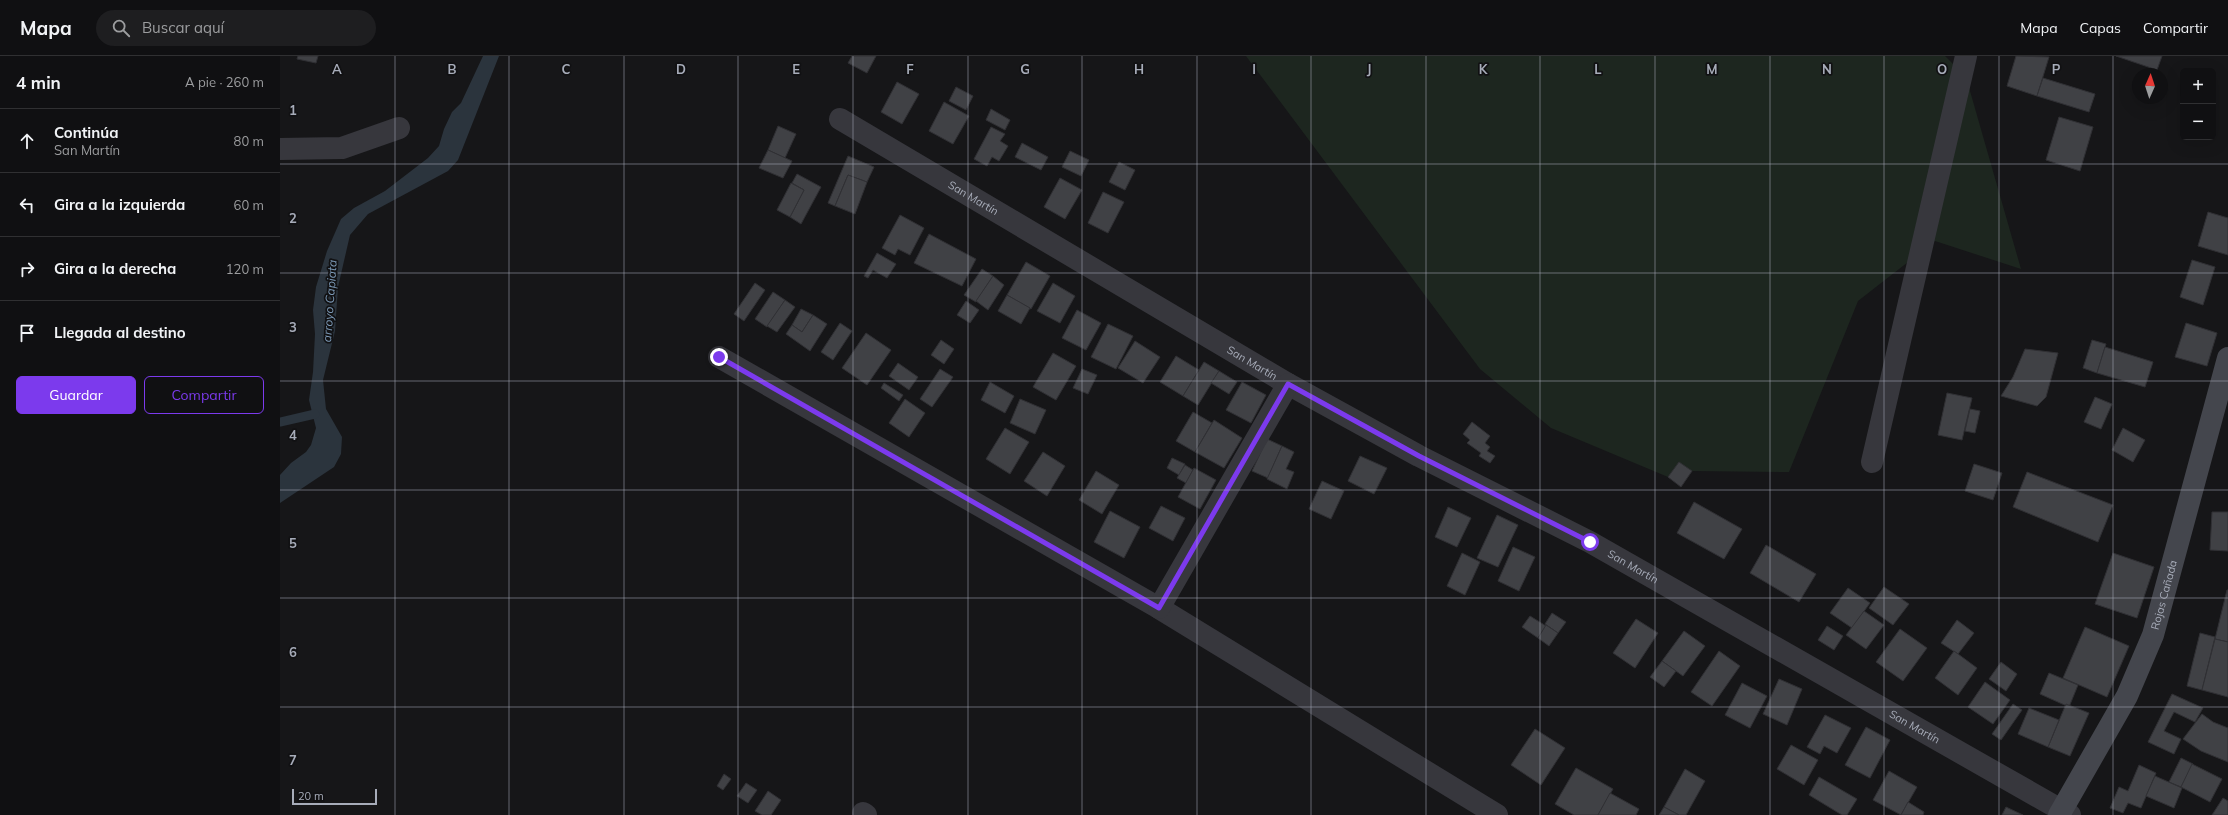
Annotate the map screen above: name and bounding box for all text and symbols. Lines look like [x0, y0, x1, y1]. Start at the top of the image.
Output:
search box [96, 10, 376, 46]
text: Mapa [20, 16, 72, 40]
icon: search [110, 17, 132, 39]
text: Buscar aquí [142, 18, 224, 37]
text: Mapa [2020, 19, 2058, 37]
text: Capas [2080, 19, 2121, 37]
text: Compartir [2143, 19, 2208, 37]
text: A [332, 61, 342, 77]
text: B [448, 61, 457, 77]
text: C [562, 61, 571, 77]
text: D [676, 61, 686, 77]
text: E [792, 61, 800, 77]
text: F [906, 61, 914, 77]
text: G [1020, 61, 1030, 77]
text: H [1134, 61, 1144, 77]
text: I [1252, 61, 1256, 77]
text: J [1367, 61, 1371, 77]
text: K [1479, 61, 1489, 77]
text: L [1594, 61, 1602, 77]
text: M [1706, 61, 1718, 77]
text: N [1822, 61, 1832, 77]
text: O [1937, 61, 1947, 77]
text: P [2052, 61, 2061, 77]
north arrow [2132, 68, 2168, 104]
map controls [2180, 68, 2216, 140]
button: + [2180, 68, 2216, 104]
text: 4 min [16, 72, 61, 93]
text: A pie · 260 m [185, 74, 264, 90]
text: 1 [289, 102, 297, 118]
button: − [2180, 104, 2216, 140]
text: Continúa [54, 123, 119, 142]
icon: ahead [16, 130, 38, 152]
text: 80 m [234, 133, 264, 149]
text: San Martín [54, 142, 120, 158]
street label: San Martín [946, 178, 1001, 218]
icon: left [16, 194, 38, 216]
text: Gira a la izquierda [54, 195, 185, 214]
text: 60 m [234, 197, 264, 213]
text: 2 [289, 210, 297, 226]
icon: right [16, 258, 38, 280]
text: Gira a la derecha [54, 259, 176, 278]
water label: arroyo Capiata [319, 259, 340, 343]
text: 120 m [226, 261, 264, 277]
text: 3 [289, 319, 297, 335]
icon: arrive [16, 322, 38, 344]
text: Llegada al destino [54, 323, 186, 342]
street label: San Martín [1225, 343, 1280, 383]
route end [710, 348, 728, 366]
button: Guardar [16, 376, 136, 414]
button: Compartir [144, 376, 264, 414]
text: 4 [289, 427, 297, 443]
route start [1581, 533, 1599, 551]
text: 5 [289, 535, 297, 551]
street label: San Martín [1605, 547, 1661, 586]
street label: Rojas Cañada [2148, 558, 2180, 631]
text: 6 [289, 644, 297, 660]
street label: San Martín [1887, 707, 1943, 747]
text: 7 [289, 752, 297, 768]
scale bar [292, 787, 377, 806]
text: 20 m [298, 789, 324, 803]

